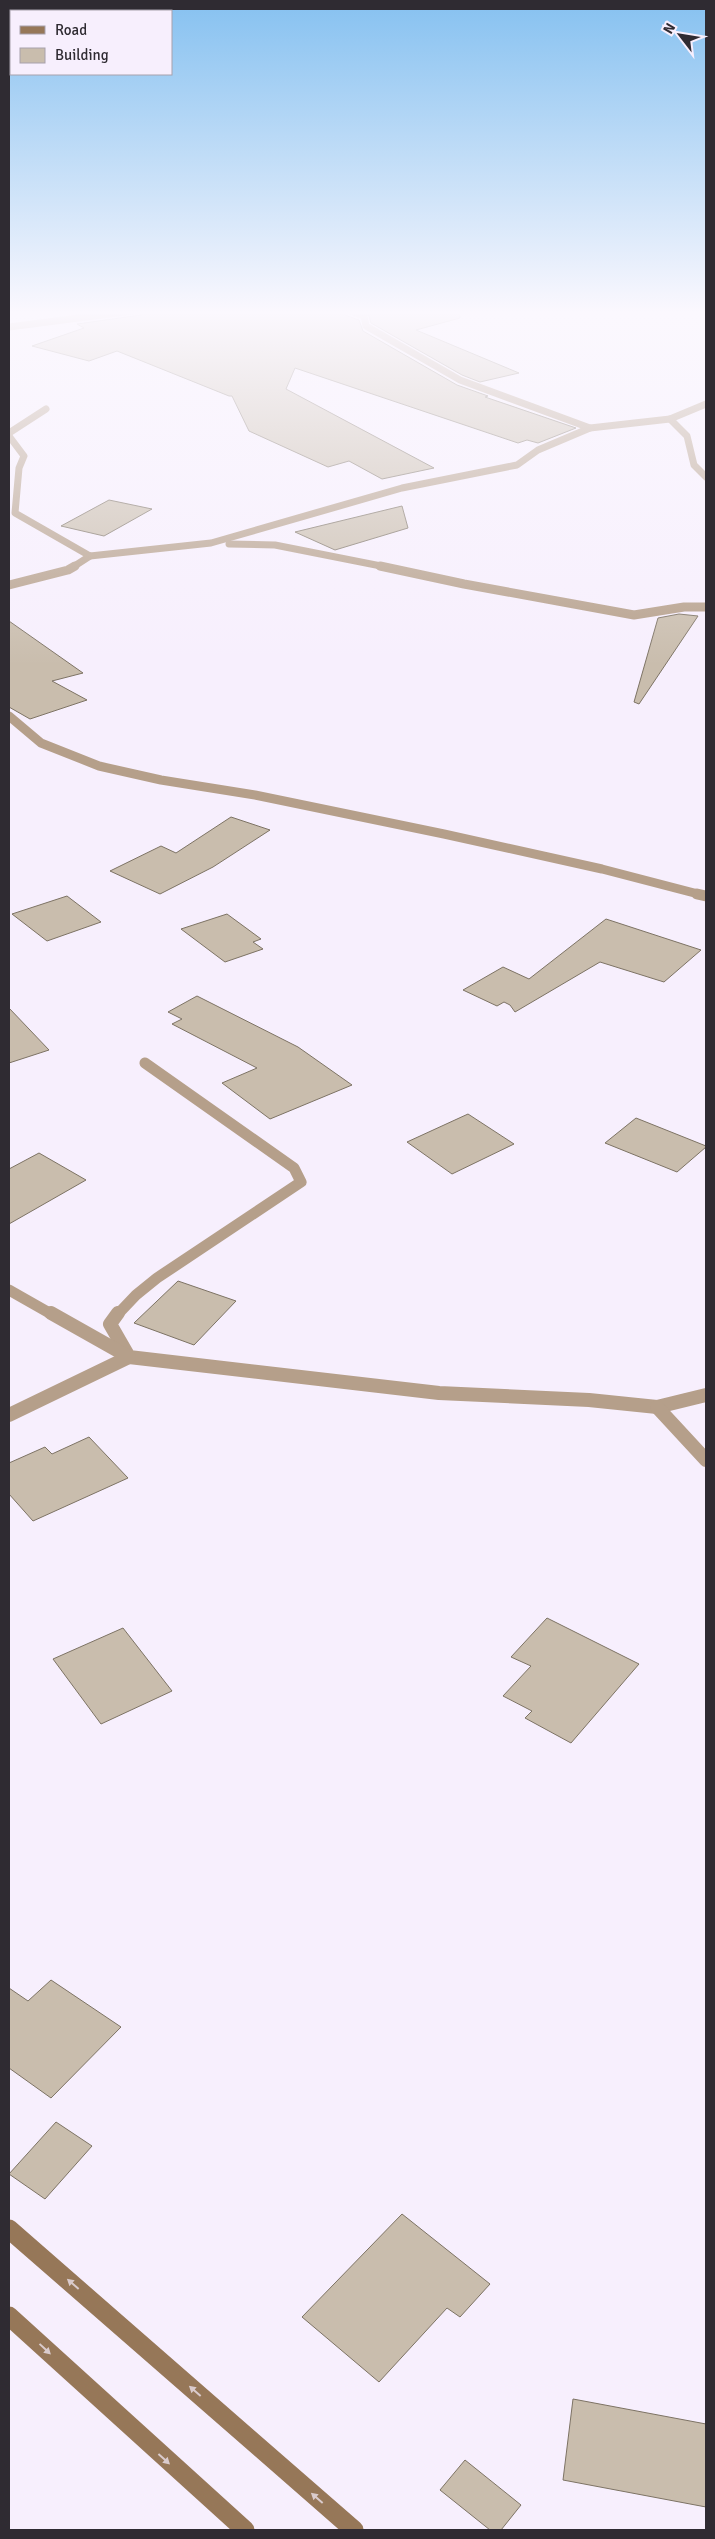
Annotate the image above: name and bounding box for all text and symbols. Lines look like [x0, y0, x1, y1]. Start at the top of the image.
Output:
legend [10, 10, 172, 75]
north arrow [655, 10, 705, 60]
text: N [659, 20, 679, 37]
text: Road [55, 21, 87, 39]
text: Building [55, 46, 109, 64]
one-way arrow [66, 2279, 79, 2290]
one-way arrow [38, 2343, 50, 2355]
one-way arrow [189, 2386, 202, 2397]
one-way arrow [158, 2453, 170, 2465]
one-way arrow [312, 2492, 324, 2504]

